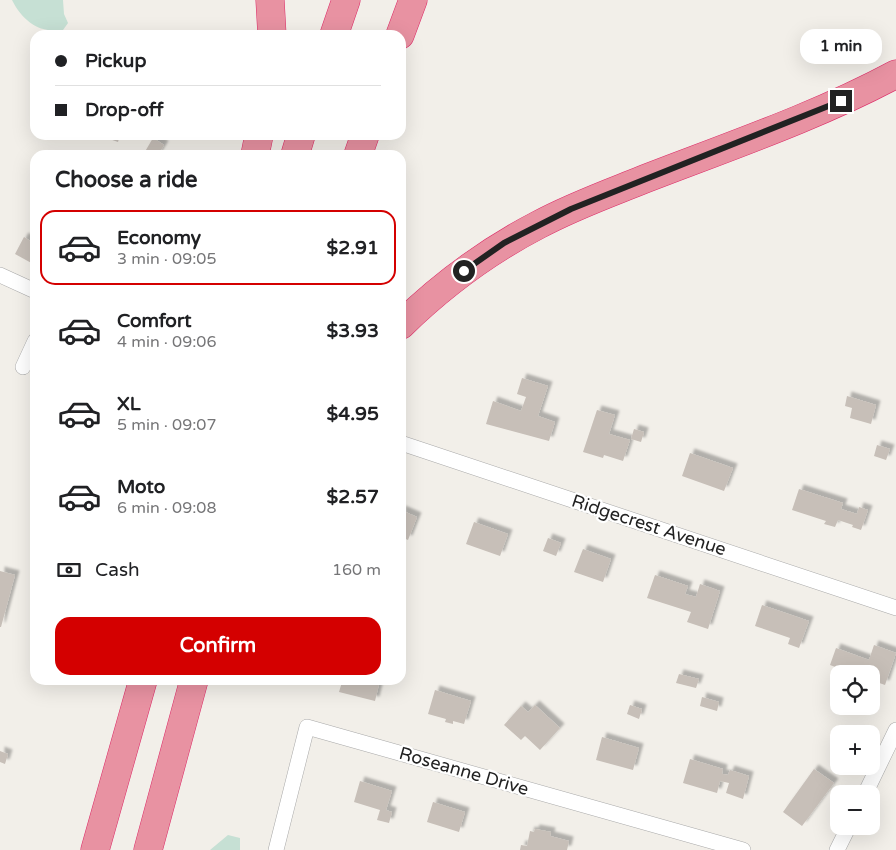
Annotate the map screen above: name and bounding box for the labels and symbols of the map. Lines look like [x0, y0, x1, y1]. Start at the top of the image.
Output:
callout: 1 min [800, 28, 882, 64]
route end [830, 90, 852, 112]
route start [453, 260, 475, 282]
street label: Ridgecrest Avenue [569, 490, 729, 560]
street label: Roseanne Drive [397, 742, 531, 800]

